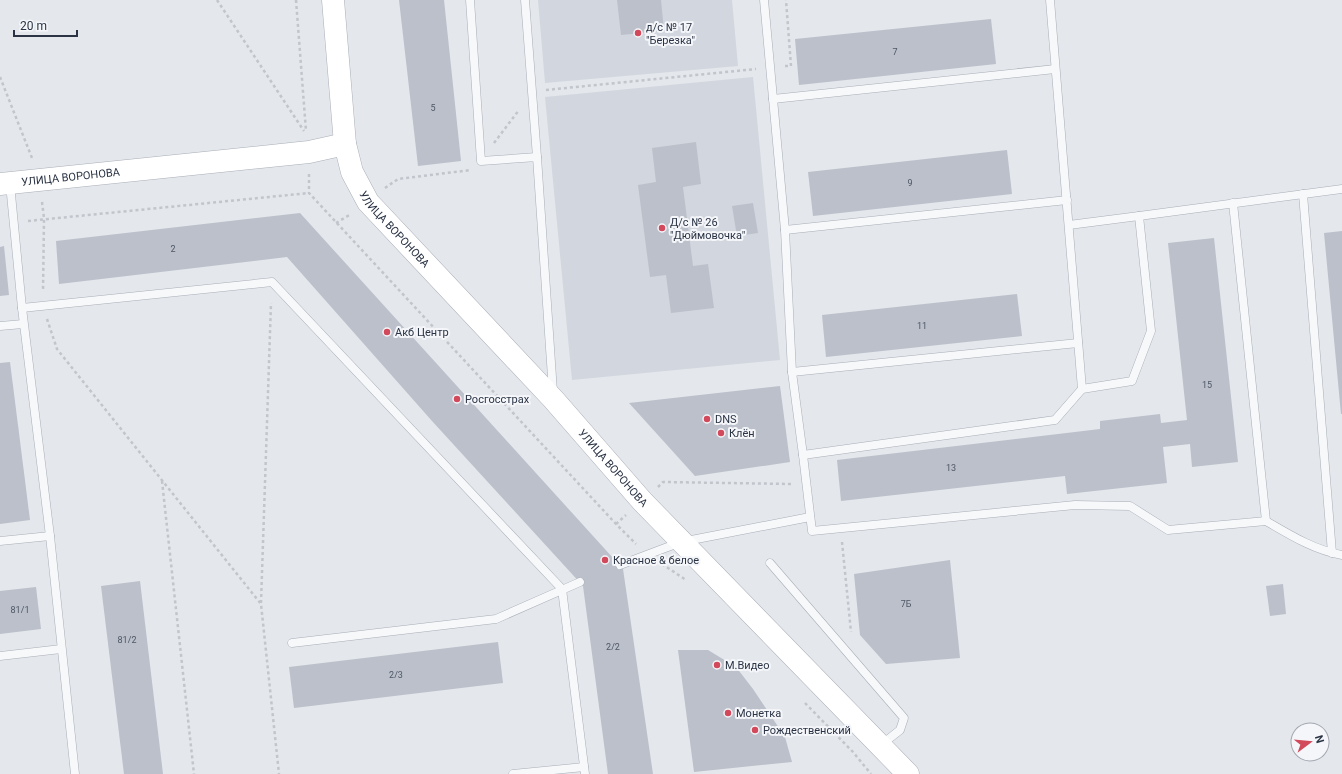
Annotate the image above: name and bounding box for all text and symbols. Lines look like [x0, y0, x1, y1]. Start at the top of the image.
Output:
scale bar [14, 12, 77, 38]
text: 20 m [20, 19, 47, 33]
place label: д/с № 17 "Березка" [646, 21, 695, 47]
marker: д/с № 17 "Березка" [633, 28, 643, 38]
house number: 7 [892, 47, 898, 57]
house number: 5 [430, 103, 436, 113]
street label: УЛИЦА ВОРОНОВА [21, 165, 121, 188]
house number: 9 [907, 178, 913, 188]
street label: УЛИЦА ВОРОНОВА [357, 189, 433, 270]
place label: Д/с № 26 "Дюймовочка" [670, 216, 745, 242]
marker: Д/с № 26 "Дюймовочка" [657, 223, 667, 233]
house number: 2 [170, 244, 176, 254]
house number: 11 [917, 321, 927, 331]
place label: Акб Центр [395, 326, 449, 339]
marker: Акб Центр [382, 327, 392, 337]
house number: 15 [1202, 380, 1212, 390]
place label: Росгосстрах [465, 393, 530, 406]
marker: Росгосстрах [452, 394, 462, 404]
place label: DNS [715, 413, 737, 426]
marker: DNS [702, 414, 712, 424]
street label: УЛИЦА ВОРОНОВА [576, 426, 651, 510]
place label: Клён [729, 427, 755, 440]
marker: Клён [716, 428, 726, 438]
house number: 13 [946, 463, 956, 473]
place label: Красное & белое [613, 554, 699, 567]
marker: Красное & белое [600, 555, 610, 565]
house number: 7Б [901, 599, 912, 609]
house number: 81/1 [11, 605, 29, 615]
house number: 81/2 [118, 635, 136, 645]
house number: 2/2 [606, 642, 620, 652]
place label: М.Видео [725, 659, 769, 672]
marker: М.Видео [712, 660, 722, 670]
house number: 2/3 [389, 670, 403, 680]
place label: Монетка [736, 707, 781, 720]
marker: Монетка [723, 708, 733, 718]
north arrow [1290, 722, 1330, 762]
place label: Рождественский [763, 724, 851, 737]
marker: Рождественский [750, 725, 760, 735]
text: N [1312, 734, 1327, 745]

